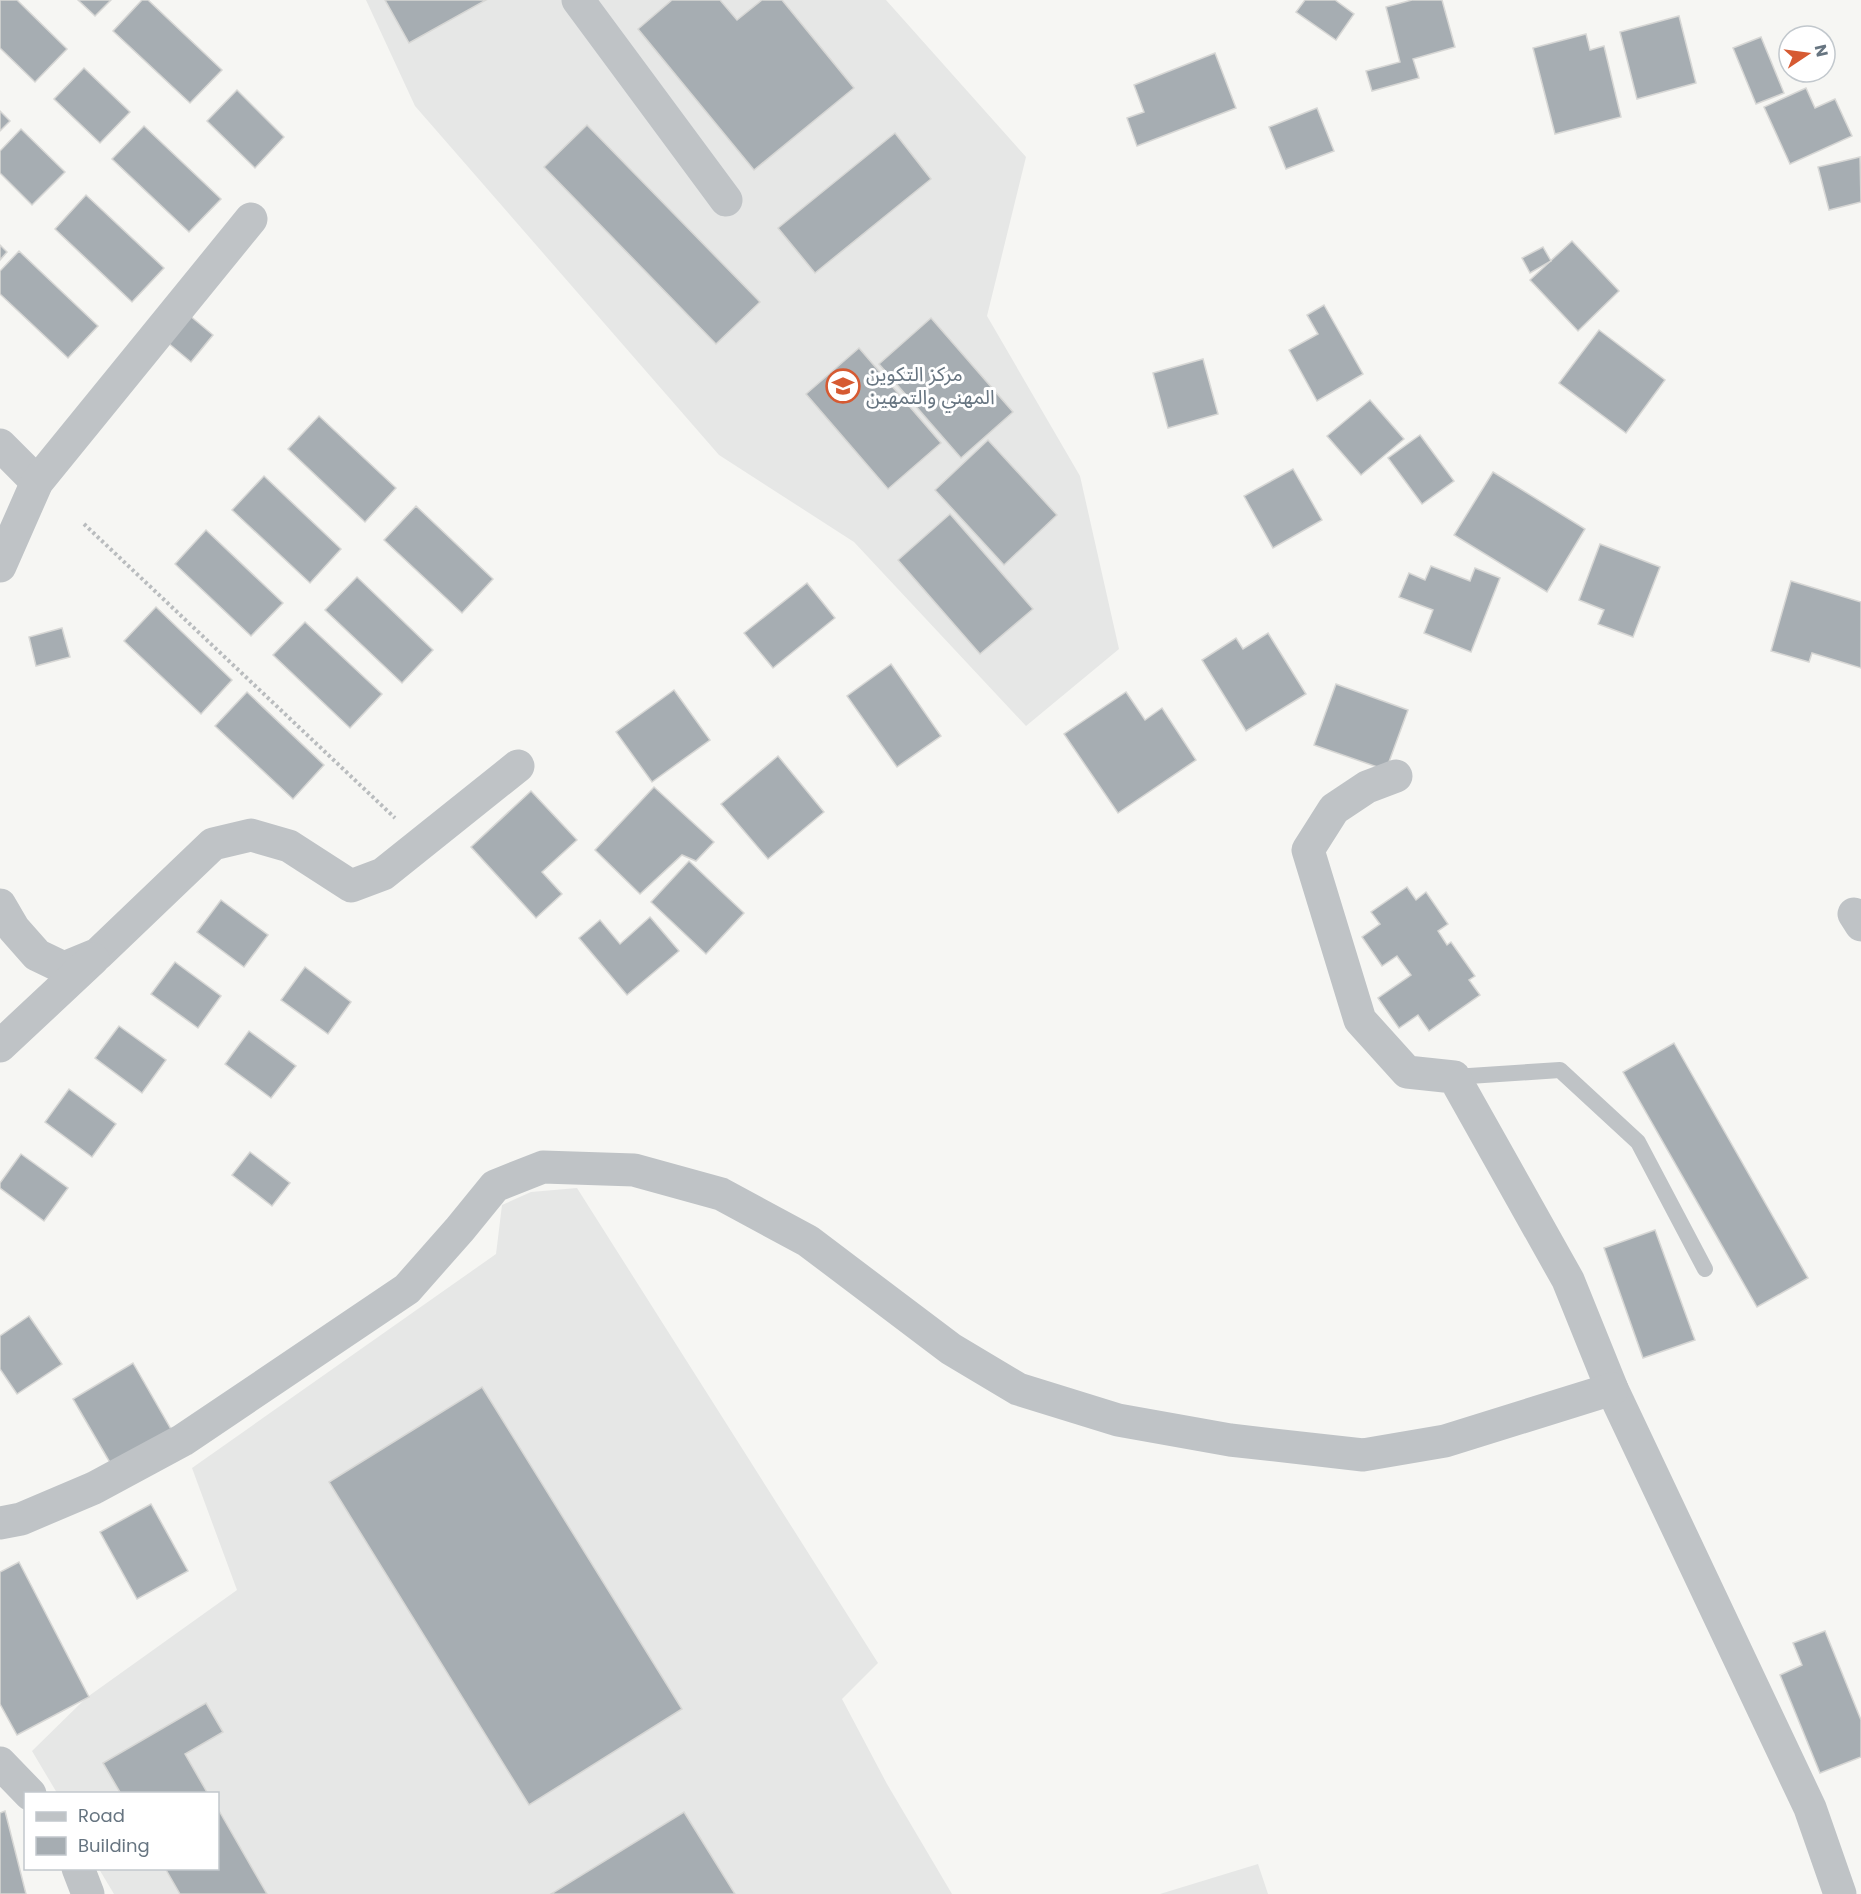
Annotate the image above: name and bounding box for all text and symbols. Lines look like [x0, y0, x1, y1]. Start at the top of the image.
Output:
north arrow [1777, 24, 1837, 84]
text: N [1809, 42, 1834, 59]
place label: مركز التكوين المهني والتمهين [866, 360, 995, 413]
school or university icon: مركز التكوين المهني والتمهين [825, 368, 861, 404]
legend [24, 1792, 219, 1870]
text: Road [78, 1803, 125, 1828]
text: Building [78, 1833, 150, 1858]

